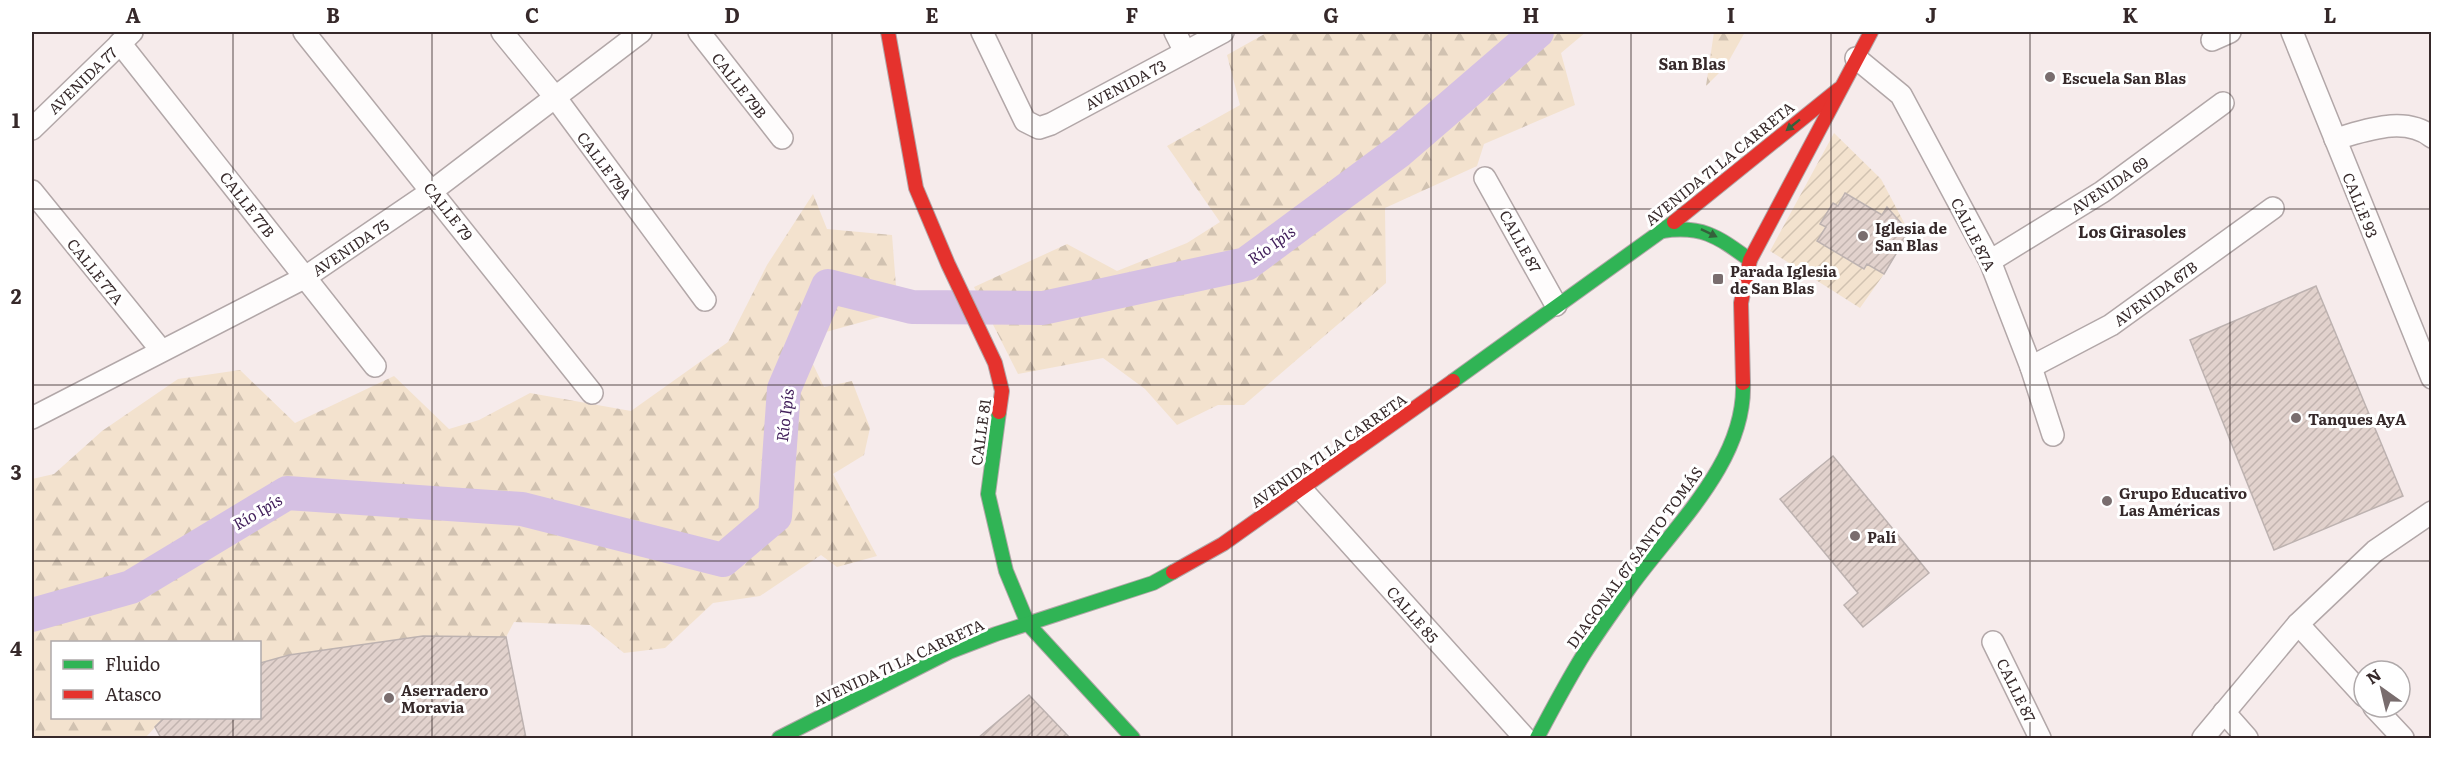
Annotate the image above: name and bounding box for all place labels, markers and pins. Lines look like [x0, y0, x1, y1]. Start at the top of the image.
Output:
place label: Escuela San Blas [2062, 66, 2187, 89]
marker: Escuela San Blas [2043, 70, 2057, 84]
place label: Iglesia de San Blas [1875, 216, 1947, 256]
marker: Iglesia de San Blas [1856, 229, 1870, 243]
place label: Parada Iglesia de San Blas [1730, 259, 1837, 299]
marker: Parada Iglesia de San Blas [1711, 272, 1725, 286]
place label: Tanques AyA [2308, 407, 2407, 430]
marker: Tanques AyA [2289, 411, 2303, 425]
place label: Grupo Educativo Las Américas [2119, 481, 2247, 521]
marker: Grupo Educativo Las Américas [2100, 494, 2114, 508]
place label: Palí [1867, 525, 1897, 548]
marker: Palí [1848, 529, 1862, 543]
place label: Aserradero Moravia [401, 678, 488, 718]
marker: Aserradero Moravia [382, 691, 396, 705]

